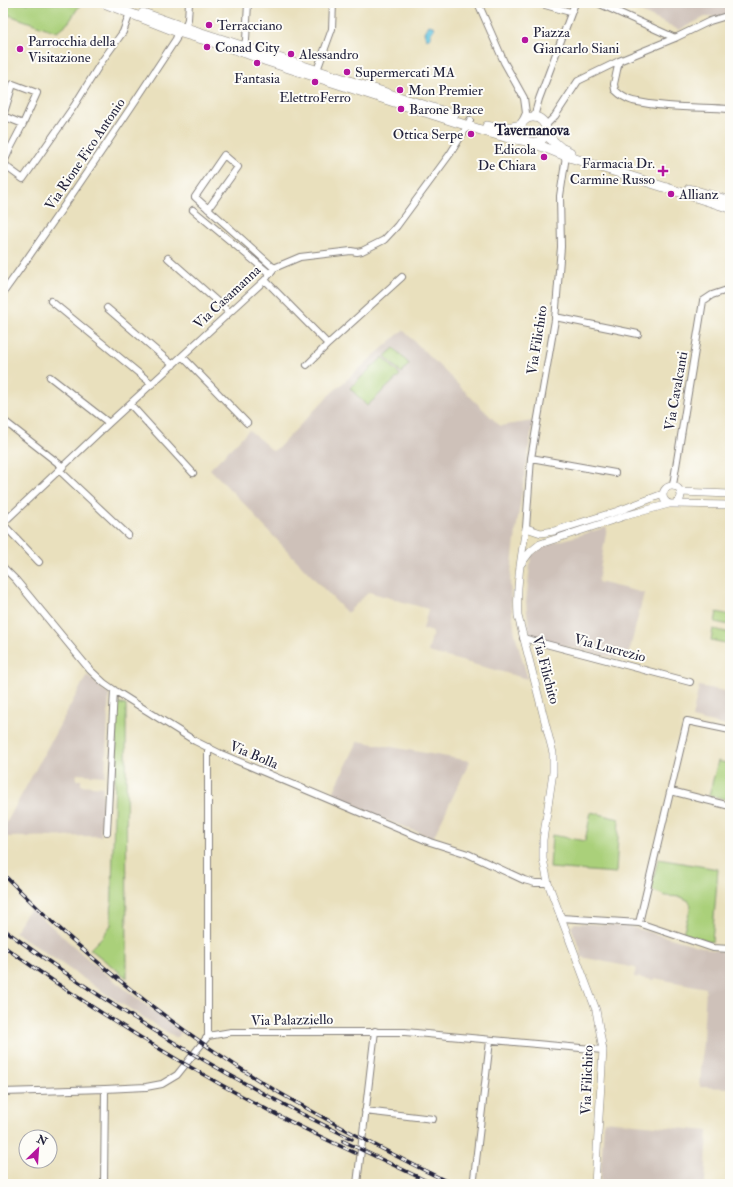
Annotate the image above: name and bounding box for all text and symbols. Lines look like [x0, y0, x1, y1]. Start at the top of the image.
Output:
place label: Terracciano [217, 17, 283, 34]
marker: Terracciano [204, 20, 214, 30]
place label: Piazza Giancarlo Siani [533, 24, 620, 57]
place label: Parrocchia della Visitazione [28, 33, 116, 66]
marker: Piazza Giancarlo Siani [520, 35, 530, 45]
place label: Conad City [215, 39, 280, 57]
marker: Conad City [202, 42, 212, 52]
marker: Parrocchia della Visitazione [15, 44, 25, 54]
place label: Alessandro [298, 46, 359, 63]
marker: Alessandro [286, 49, 296, 59]
marker: Fantasia [252, 58, 262, 68]
place label: Supermercati MA [355, 64, 455, 82]
marker: Supermercati MA [342, 67, 352, 77]
place label: Fantasia [234, 70, 280, 87]
marker: ElettroFerro [310, 77, 320, 87]
place label: Mon Premier [408, 82, 484, 99]
marker: Mon Premier [395, 85, 405, 95]
place label: ElettroFerro [279, 89, 351, 106]
street label: Via Rione Fico Antonio [41, 95, 129, 213]
place label: Barone Brace [409, 101, 484, 118]
marker: Barone Brace [396, 104, 406, 114]
district label: Tavernanova [494, 121, 570, 140]
place label: Ottica Serpe [393, 126, 463, 144]
marker: Ottica Serpe [466, 129, 476, 139]
place label: Edicola De Chiara [478, 141, 536, 174]
marker: Edicola De Chiara [539, 152, 549, 162]
place label: Farmacia Dr. Carmine Russo [570, 155, 655, 188]
marker: Farmacia Dr. Carmine Russo [658, 166, 668, 176]
place label: Allianz [678, 186, 719, 203]
marker: Allianz [666, 189, 676, 199]
street label: Via Casamanna [190, 261, 264, 332]
street label: Via Filichito [523, 304, 551, 376]
street label: Via Cavalcanti [661, 350, 691, 432]
street label: Via Lucrezio [572, 630, 648, 666]
street label: Via Filichito [529, 634, 563, 706]
street label: Via Bolla [227, 737, 281, 773]
street label: Via Palazziello [251, 1011, 333, 1029]
street label: Via Filichito [577, 1045, 597, 1115]
north arrow [18, 1129, 58, 1169]
text: N [34, 1132, 50, 1149]

